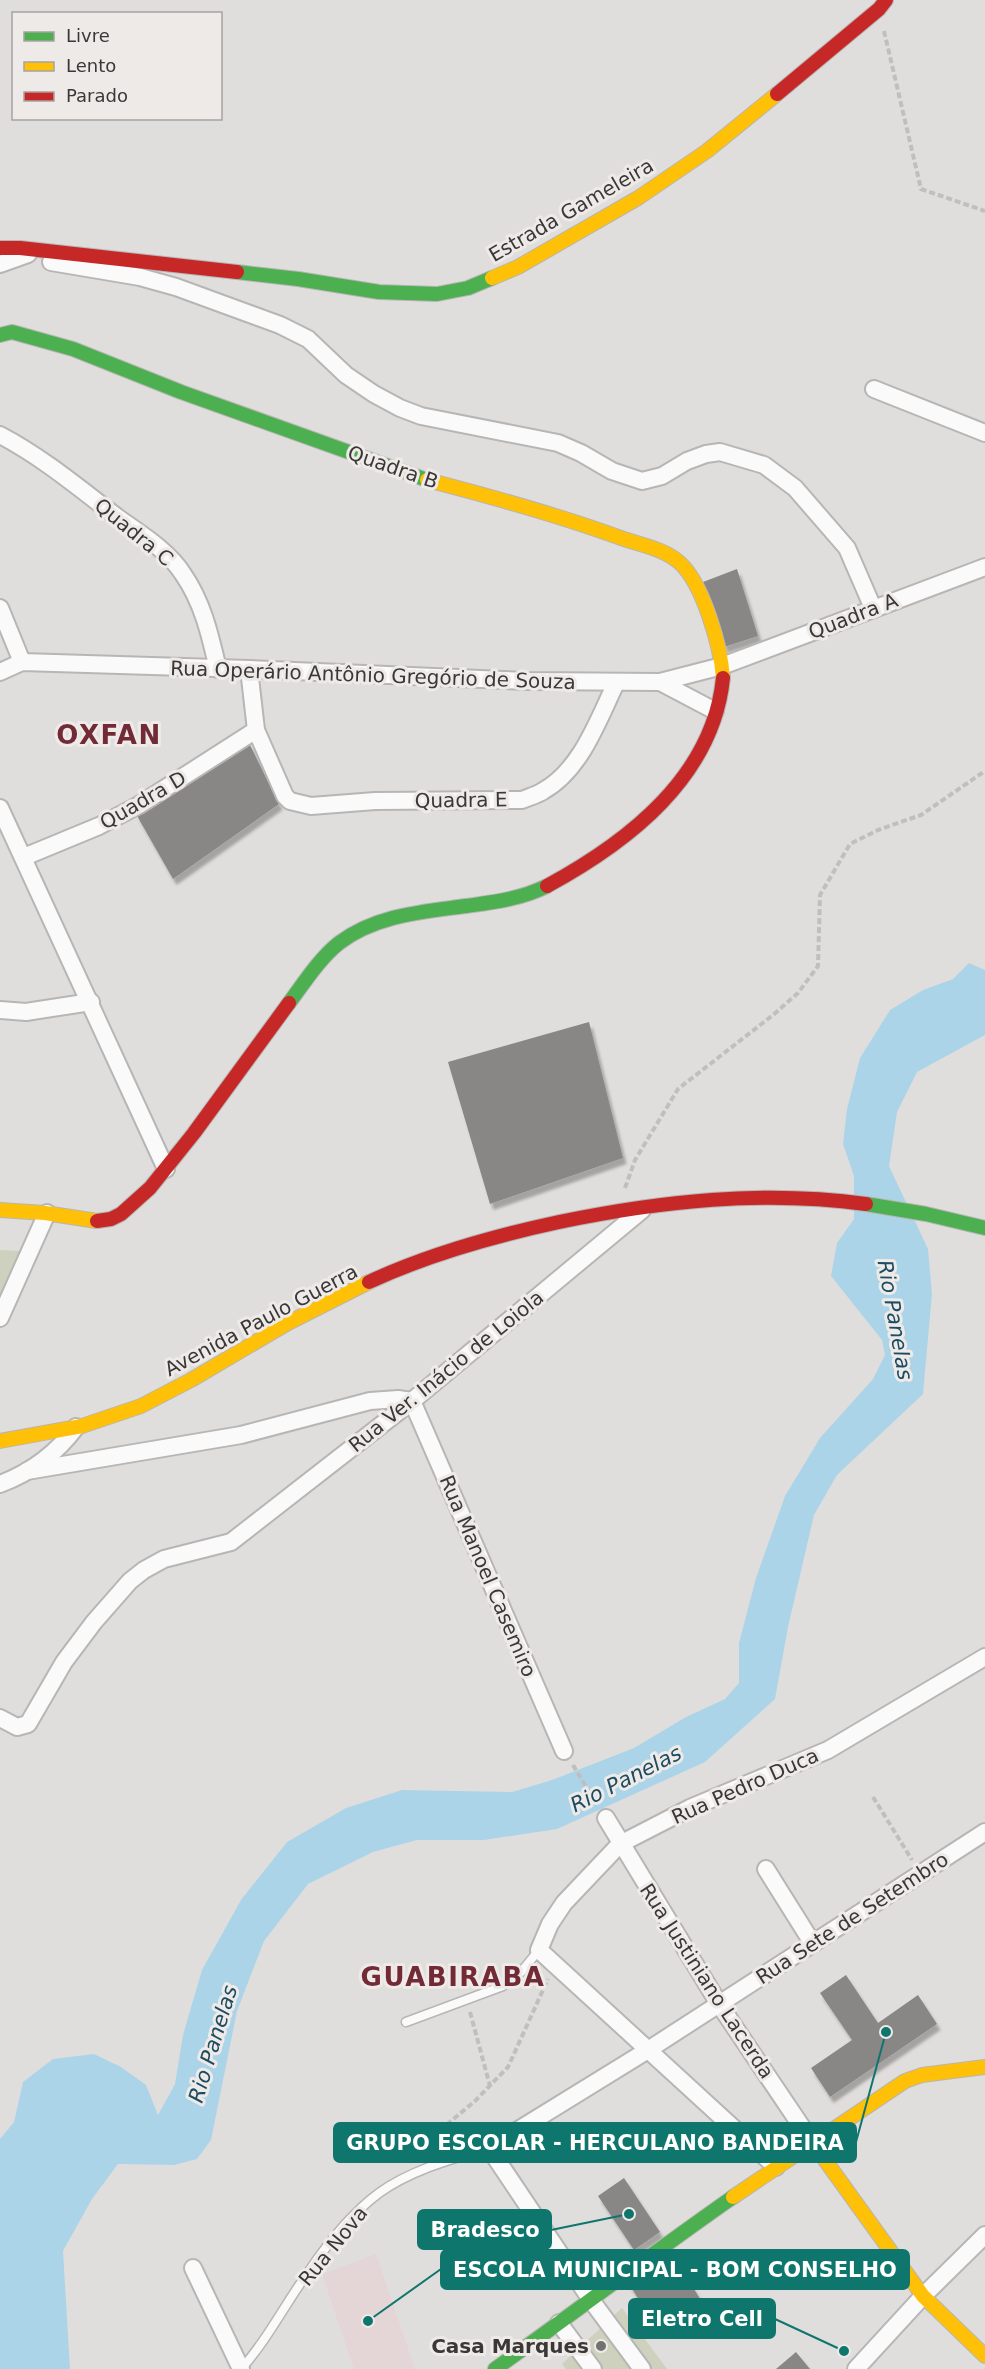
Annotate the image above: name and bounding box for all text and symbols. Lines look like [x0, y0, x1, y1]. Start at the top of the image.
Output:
legend [12, 12, 222, 120]
text: Livre [66, 25, 110, 46]
text: Lento [66, 55, 116, 76]
text: Parado [66, 85, 128, 106]
street label: Estrada Gameleira [484, 153, 658, 267]
street label: Quadra B [345, 440, 441, 494]
street label: Quadra C [90, 493, 178, 571]
street label: Quadra A [805, 588, 901, 644]
street label: Rua Operário Antônio Gregório de Souza [170, 656, 576, 694]
district label: OXFAN [56, 720, 162, 750]
street label: Quadra D [96, 766, 190, 834]
street label: Quadra E [414, 787, 508, 813]
water label: Rio Panelas [873, 1258, 917, 1382]
street label: Avenida Paulo Guerra [160, 1259, 362, 1381]
street label: Rua Ver. Inácio de Loiola [344, 1285, 548, 1457]
street label: Rua Manoel Casemiro [435, 1471, 541, 1681]
water label: Rio Panelas [566, 1741, 686, 1817]
street label: Rua Pedro Duca [668, 1743, 822, 1829]
street label: Rua Sete de Setembro [751, 1847, 953, 1989]
street label: Rua Justiniano Lacerda [635, 1879, 779, 2083]
district label: GUABIRABA [361, 1962, 545, 1992]
water label: Rio Panelas [184, 1982, 242, 2106]
callout: GRUPO ESCOLAR - HERCULANO BANDEIRA [334, 2123, 856, 2162]
text: GRUPO ESCOLAR - HERCULANO BANDEIRA [346, 2131, 845, 2155]
street label: Rua Nova [294, 2201, 372, 2291]
callout: Bradesco [418, 2210, 551, 2249]
text: Bradesco [430, 2218, 540, 2242]
callout: ESCOLA MUNICIPAL - BOM CONSELHO [441, 2250, 909, 2289]
text: ESCOLA MUNICIPAL - BOM CONSELHO [453, 2258, 897, 2282]
callout: Eletro Cell [629, 2299, 775, 2338]
text: Eletro Cell [641, 2307, 763, 2331]
place label: Casa Marques [431, 2334, 589, 2358]
marker: Casa Marques [594, 2339, 608, 2353]

